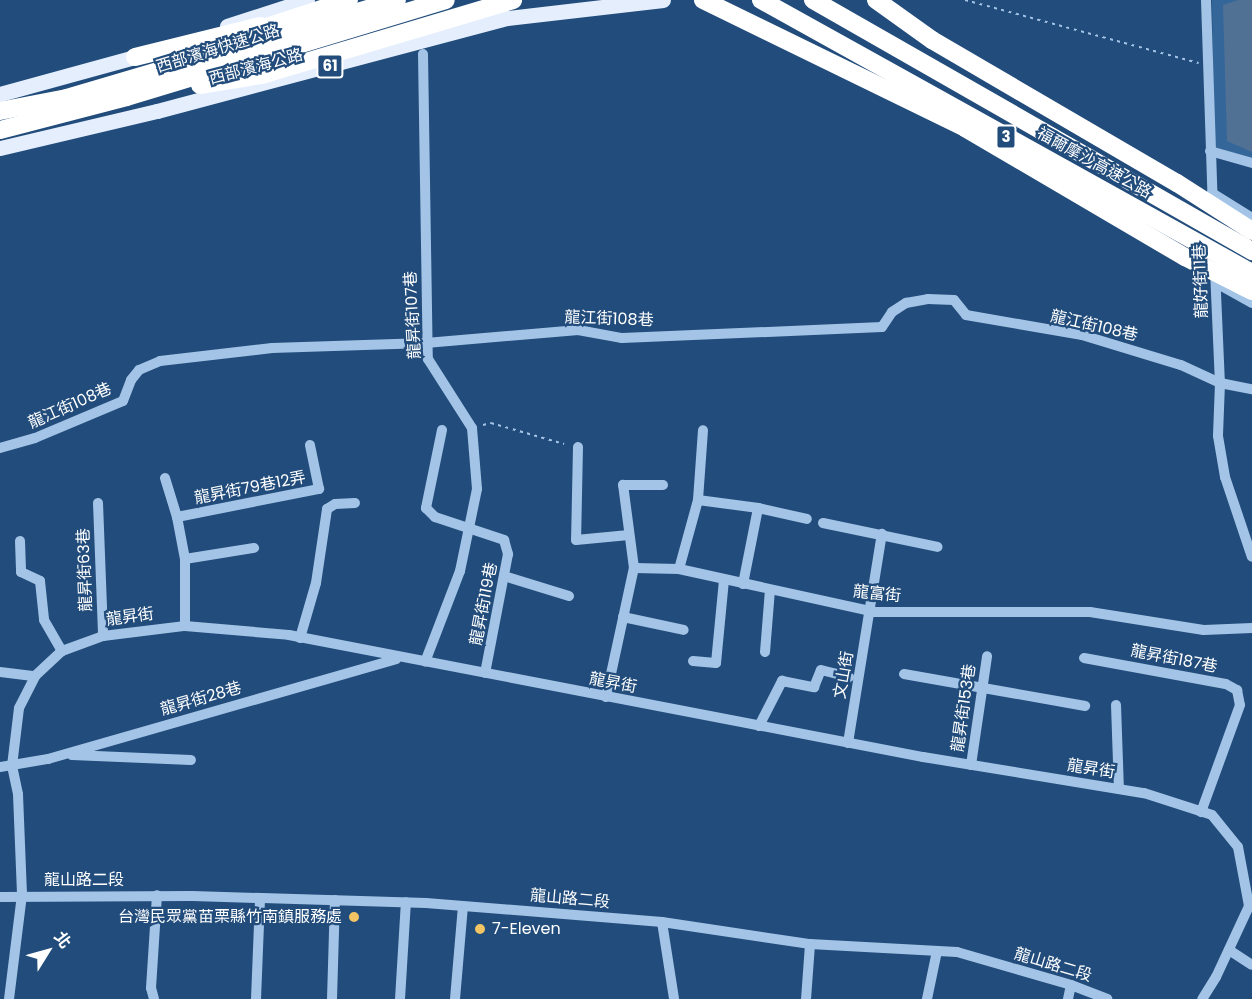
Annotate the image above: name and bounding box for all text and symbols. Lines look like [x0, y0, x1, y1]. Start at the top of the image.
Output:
street label: 西部濱海快速公路 [154, 21, 282, 77]
street label: 西部濱海公路 [207, 45, 305, 89]
road number: 61 [315, 54, 345, 78]
street label: 福爾摩沙高速公路 [1033, 124, 1155, 202]
road number: 3 [994, 125, 1018, 149]
street label: 龍好街11巷 [1190, 244, 1212, 318]
street label: 龍昇街107巷 [401, 271, 425, 359]
street label: 龍江街108巷 [1048, 307, 1140, 345]
street label: 龍江街108巷 [564, 308, 654, 330]
street label: 龍江街108巷 [25, 379, 115, 433]
street label: 龍昇街79巷12弄 [193, 468, 307, 508]
street label: 龍昇街63巷 [74, 528, 96, 612]
street label: 龍昇街119巷 [467, 561, 501, 647]
street label: 龍富街 [852, 582, 902, 606]
street label: 龍昇街 [105, 604, 155, 630]
street label: 龍昇街187巷 [1129, 641, 1219, 677]
street label: 文山街 [830, 650, 858, 700]
street label: 龍昇街153巷 [948, 663, 980, 753]
street label: 龍昇街 [588, 669, 638, 697]
street label: 龍昇街28巷 [158, 678, 244, 720]
street label: 龍昇街 [1066, 756, 1116, 782]
street label: 龍山路二段 [44, 870, 124, 890]
street label: 龍山路二段 [529, 886, 611, 912]
place label: 台灣民眾黨苗栗縣竹南鎮服務處 [118, 907, 342, 927]
marker: 台灣民眾黨苗栗縣竹南鎮服務處 [347, 910, 361, 924]
place label: 7-Eleven [492, 919, 561, 939]
north arrow [18, 921, 78, 981]
marker: 7-Eleven [473, 922, 487, 936]
text: 北 [49, 927, 77, 953]
street label: 龍山路二段 [1012, 944, 1094, 986]

